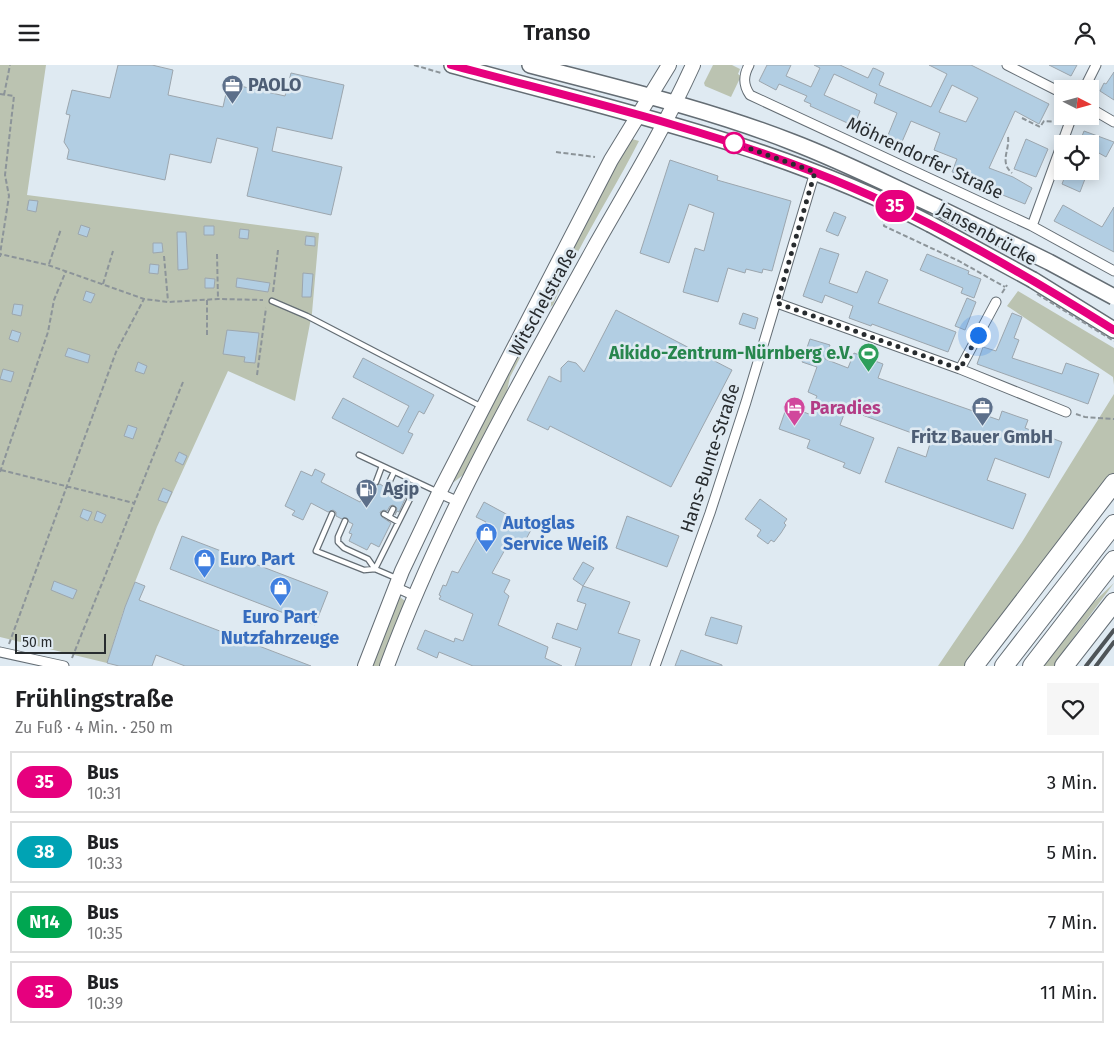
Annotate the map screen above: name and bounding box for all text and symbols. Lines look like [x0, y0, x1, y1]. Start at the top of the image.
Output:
icon: menu [15, 19, 43, 47]
text: Transo [523, 19, 591, 46]
icon: person [1071, 19, 1099, 47]
office icon: PAOLO [220, 73, 244, 104]
place label: PAOLO [248, 74, 302, 96]
north arrow [1054, 80, 1099, 125]
map controls [1054, 80, 1099, 180]
street label: Möhrendorfer Straße [843, 112, 1007, 204]
unlabelled marker [723, 132, 745, 154]
button: locate [1054, 135, 1099, 180]
line badge: 35 [872, 190, 918, 222]
text: 35 [885, 195, 905, 217]
street label: Jansenbrücke [933, 198, 1041, 270]
street label: Witschelstraße [504, 244, 582, 360]
your location [966, 323, 991, 348]
sports icon: Aikido-Zentrum-Nürnberg e.V. [857, 341, 881, 372]
place label: Aikido-Zentrum-Nürnberg e.V. [608, 342, 853, 364]
street label: Hans-Bunte-Straße [676, 381, 744, 535]
office icon: Fritz Bauer GmbH [970, 395, 994, 426]
hotel icon: Paradies [782, 396, 806, 427]
place label: Paradies [810, 397, 881, 419]
place label: Fritz Bauer GmbH [911, 426, 1053, 448]
fuel station icon: Agip [355, 477, 379, 508]
place label: Agip [382, 478, 420, 500]
place label: Autoglas Service Weiß [502, 512, 608, 555]
shop icon: Autoglas Service Weiß [475, 521, 499, 552]
shop icon: Euro Part [192, 547, 216, 578]
place label: Euro Part [220, 548, 296, 570]
shop icon: Euro Part Nutzfahrzeuge [268, 575, 292, 606]
place label: Euro Part Nutzfahrzeuge [221, 606, 339, 649]
scale bar [15, 631, 106, 654]
text: 50 m [22, 634, 53, 651]
button: heart [1047, 683, 1099, 735]
text: Frühlingstraße [15, 685, 174, 713]
text: Zu Fuß · 4 Min. · 250 m [15, 718, 173, 737]
text: Bus [87, 761, 119, 784]
text: 35 [35, 771, 54, 793]
text: 3 Min. [1047, 771, 1097, 794]
text: 10:31 [87, 784, 121, 803]
text: Bus [87, 831, 119, 854]
text: 38 [35, 841, 54, 863]
text: 5 Min. [1047, 841, 1097, 864]
text: 10:33 [87, 854, 123, 873]
text: Bus [87, 901, 119, 924]
text: N14 [29, 911, 60, 933]
text: 7 Min. [1048, 911, 1097, 934]
text: 10:35 [87, 924, 123, 943]
text: Bus [87, 971, 119, 994]
text: 35 [35, 981, 54, 1003]
text: 11 Min. [1040, 981, 1097, 1004]
text: 10:39 [87, 994, 123, 1013]

